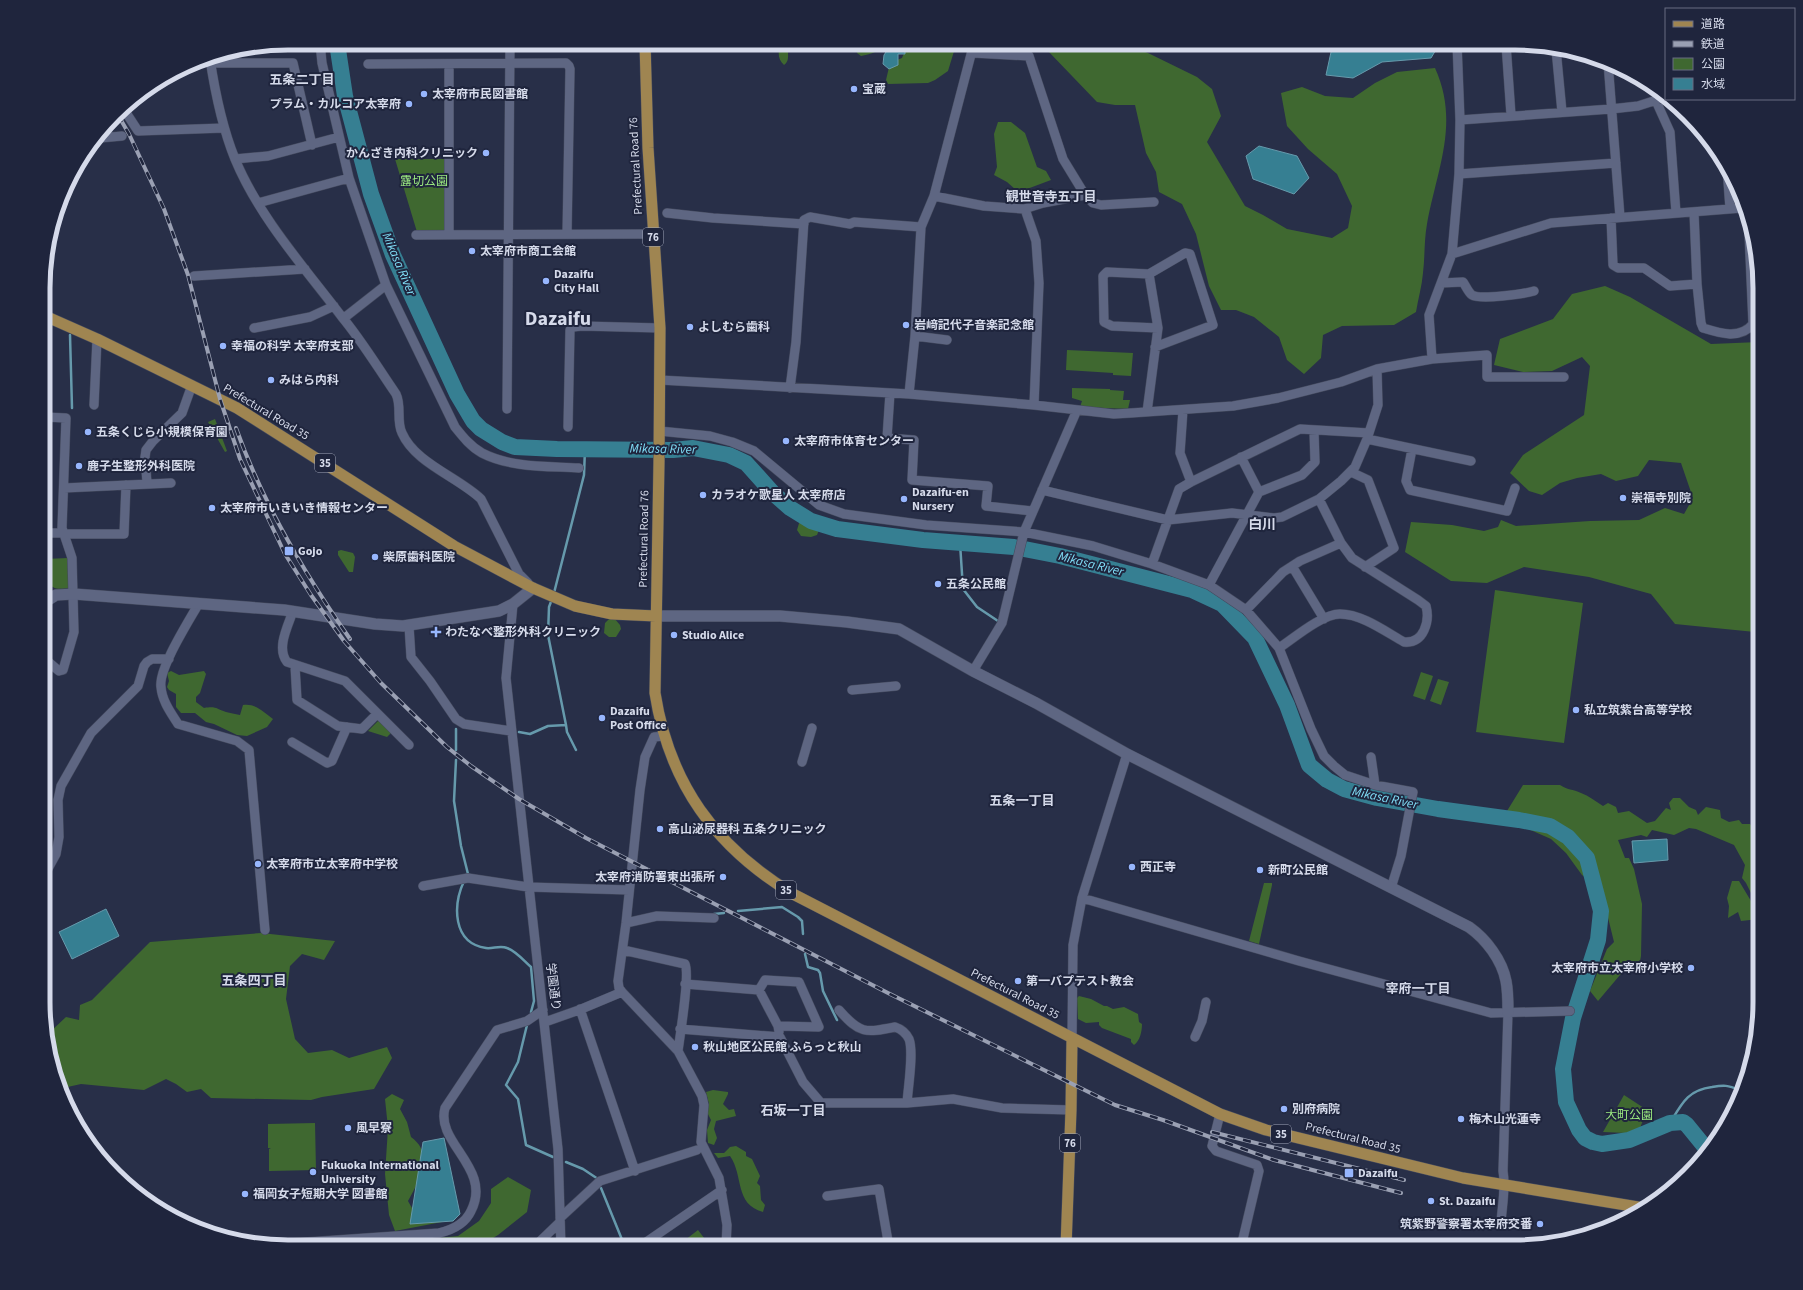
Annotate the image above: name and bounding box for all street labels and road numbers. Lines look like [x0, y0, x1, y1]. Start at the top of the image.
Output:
street label: Prefectural Road 76 [625, 117, 647, 215]
road number: 76 [643, 228, 663, 246]
street label: Prefectural Road 35 [220, 380, 312, 444]
road number: 35 [315, 454, 335, 472]
street label: Prefectural Road 76 [635, 490, 653, 588]
road number: 35 [776, 881, 796, 899]
street label: 学園通り [542, 962, 564, 1012]
street label: Prefectural Road 35 [968, 964, 1062, 1024]
street label: Prefectural Road 35 [1304, 1118, 1402, 1158]
road number: 35 [1271, 1125, 1291, 1143]
road number: 76 [1060, 1134, 1080, 1152]

